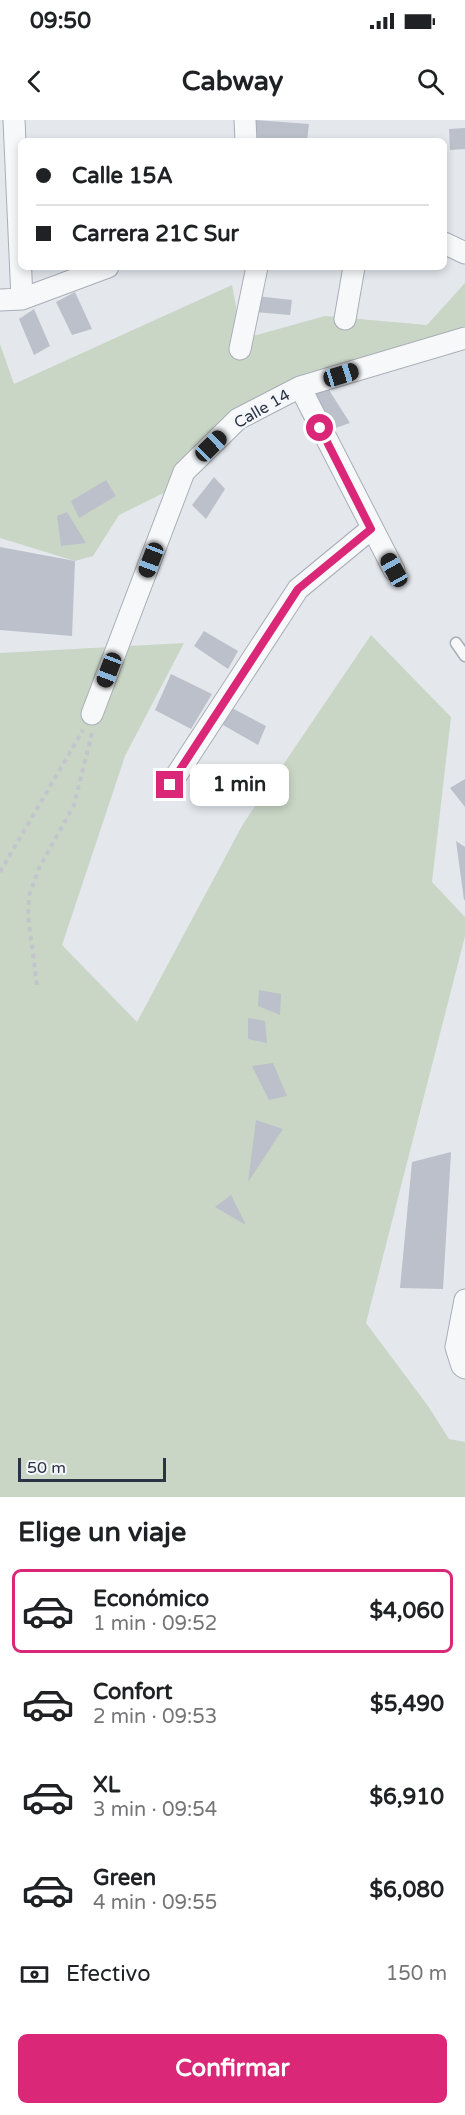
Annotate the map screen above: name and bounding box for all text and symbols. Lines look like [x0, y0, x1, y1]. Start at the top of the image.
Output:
text: 09:50 [30, 8, 91, 34]
icon: back [18, 65, 51, 98]
text: Cabway [182, 65, 283, 98]
icon: search [414, 65, 447, 98]
text: Calle 15A [72, 163, 173, 189]
text: Carrera 21C Sur [72, 221, 239, 247]
car [321, 361, 361, 389]
street label: Calle 14 [230, 385, 294, 433]
route start [306, 414, 333, 441]
car [192, 427, 230, 465]
car [136, 540, 166, 580]
car [377, 550, 411, 590]
car [94, 650, 124, 690]
callout: 1 min [191, 764, 290, 806]
route end [156, 771, 183, 798]
text: 1 min [213, 773, 266, 797]
scale bar [18, 1455, 166, 1482]
text: 50 m [27, 1458, 66, 1478]
text: Elige un viaje [18, 1516, 186, 1549]
icon: car [21, 1584, 75, 1638]
text: Económico [93, 1586, 209, 1612]
text: $4,060 [369, 1598, 444, 1624]
text: 1 min · 09:52 [93, 1612, 217, 1636]
icon: car [21, 1677, 75, 1731]
text: Confort [93, 1679, 172, 1705]
text: $5,490 [370, 1691, 444, 1717]
text: 2 min · 09:53 [93, 1705, 217, 1729]
icon: car [21, 1770, 75, 1824]
text: XL [93, 1772, 120, 1798]
text: $6,910 [369, 1784, 444, 1810]
text: 3 min · 09:54 [93, 1798, 217, 1822]
icon: car [21, 1863, 75, 1917]
text: Green [93, 1865, 156, 1891]
text: $6,080 [369, 1877, 444, 1903]
text: 4 min · 09:55 [93, 1891, 217, 1915]
icon: cash [18, 1958, 51, 1991]
text: Efectivo [66, 1961, 151, 1987]
text: 150 m [386, 1962, 447, 1986]
button: Confirmar [18, 2034, 447, 2103]

